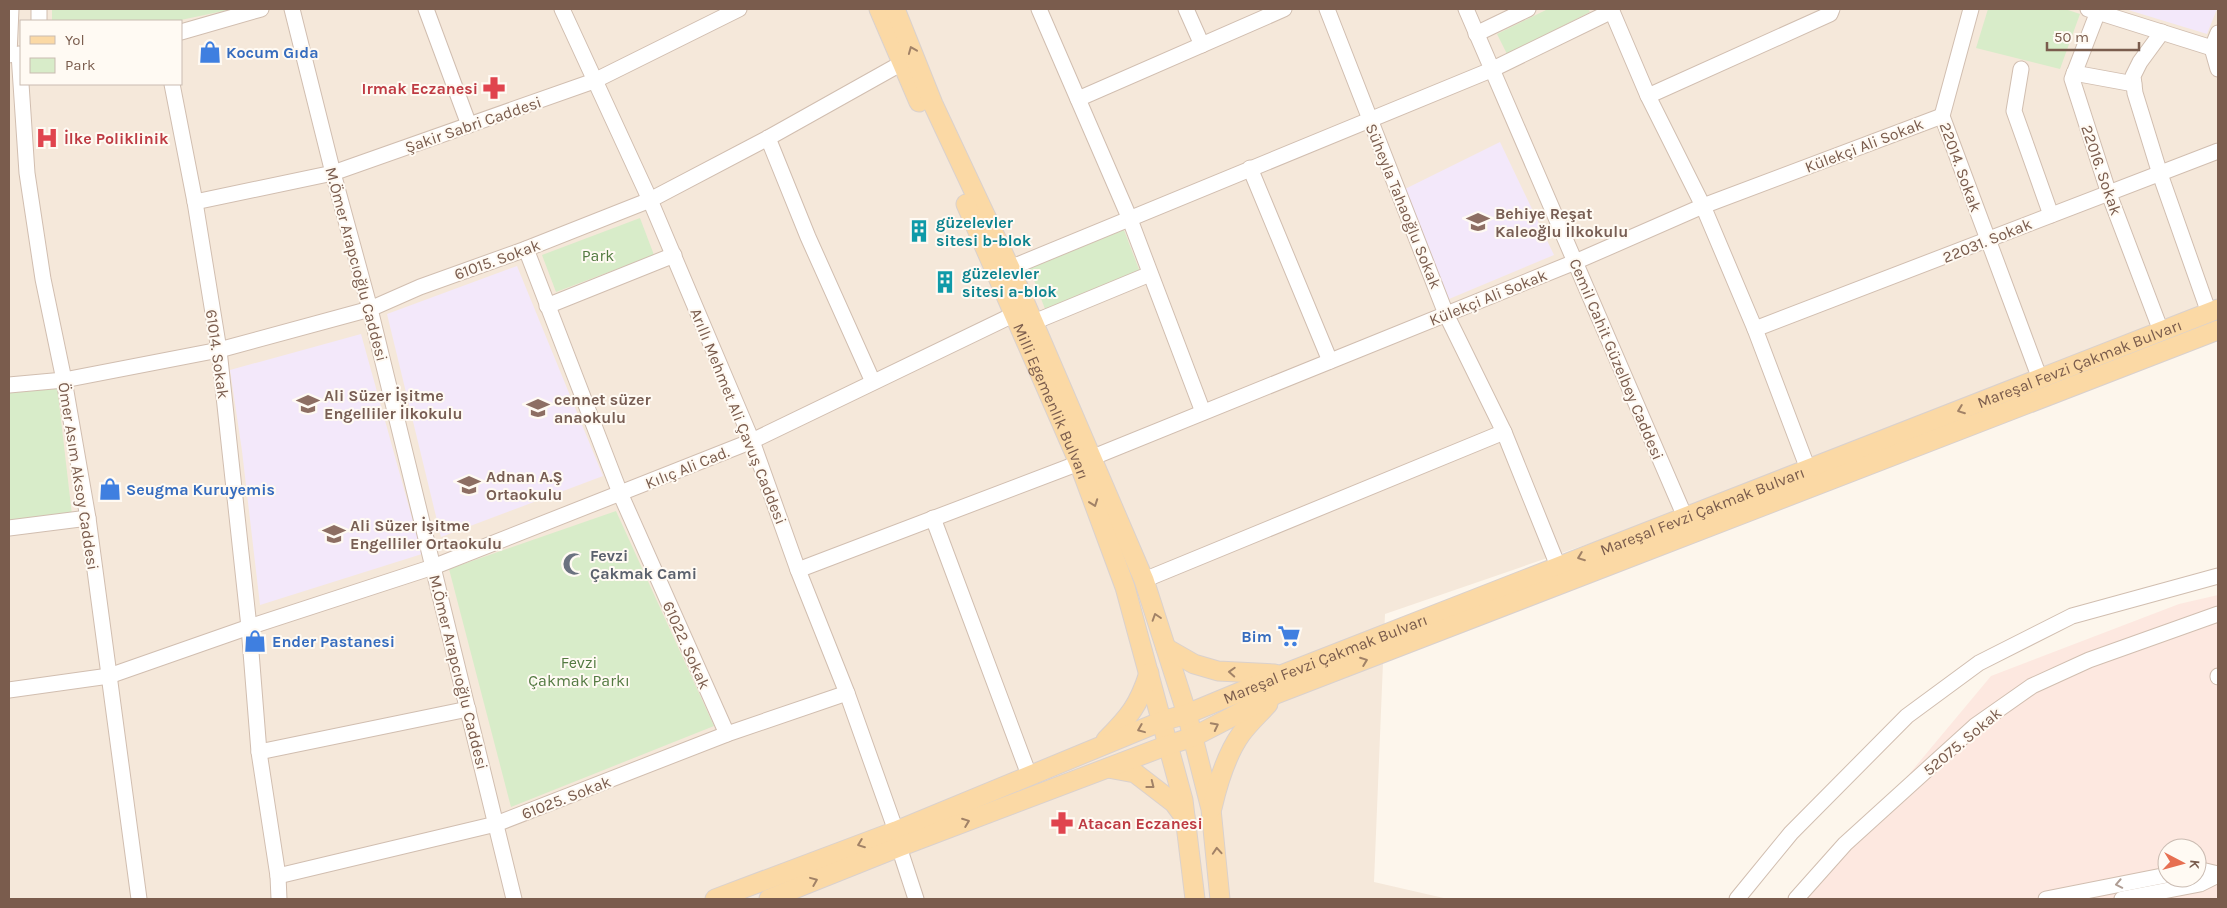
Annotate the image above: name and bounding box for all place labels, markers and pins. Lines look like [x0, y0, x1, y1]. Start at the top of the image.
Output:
shop icon: Kocum Gıda [197, 39, 223, 65]
place label: Kocum Gıda [226, 43, 319, 62]
pharmacy icon: Irmak Eczanesi [481, 75, 507, 101]
place label: Irmak Eczanesi [362, 79, 478, 98]
hospital icon: İlke Poliklinik [34, 125, 60, 151]
place label: İlke Poliklinik [64, 129, 169, 148]
place label: Behiye Reşat Kaleoğlu İlkokulu [1495, 204, 1628, 241]
school or university icon: Behiye Reşat Kaleoğlu İlkokulu [1465, 209, 1491, 235]
place label: güzelevler sitesi b-blok [936, 213, 1032, 250]
building icon: güzelevler sitesi b-blok [906, 218, 932, 244]
place label: güzelevler sitesi a-blok [962, 264, 1057, 301]
building icon: güzelevler sitesi a-blok [932, 269, 958, 295]
place label: Ali Süzer İşitme Engelliler İlkokulu [324, 386, 462, 423]
place label: cennet süzer anaokulu [554, 390, 652, 427]
school or university icon: Ali Süzer İşitme Engelliler İlkokulu [295, 391, 321, 417]
school or university icon: cennet süzer anaokulu [525, 395, 551, 421]
place label: Adnan A.Ş Ortaokulu [486, 467, 563, 504]
school or university icon: Adnan A.Ş Ortaokulu [456, 472, 482, 498]
shop icon: Seugma Kuruyemis [97, 476, 123, 502]
place label: Seugma Kuruyemis [126, 480, 275, 499]
place label: Ali Süzer İşitme Engelliler Ortaokulu [350, 516, 502, 553]
school or university icon: Ali Süzer İşitme Engelliler Ortaokulu [321, 521, 347, 547]
place label: Fevzi Çakmak Cami [590, 546, 697, 583]
mosque icon: Fevzi Çakmak Cami [561, 551, 587, 577]
supermarket icon: Bim [1276, 623, 1302, 649]
place label: Bim [1241, 627, 1272, 646]
shop icon: Ender Pastanesi [242, 628, 268, 654]
place label: Ender Pastanesi [272, 632, 395, 651]
pharmacy icon: Atacan Eczanesi [1049, 810, 1075, 836]
place label: Atacan Eczanesi [1078, 814, 1203, 833]

